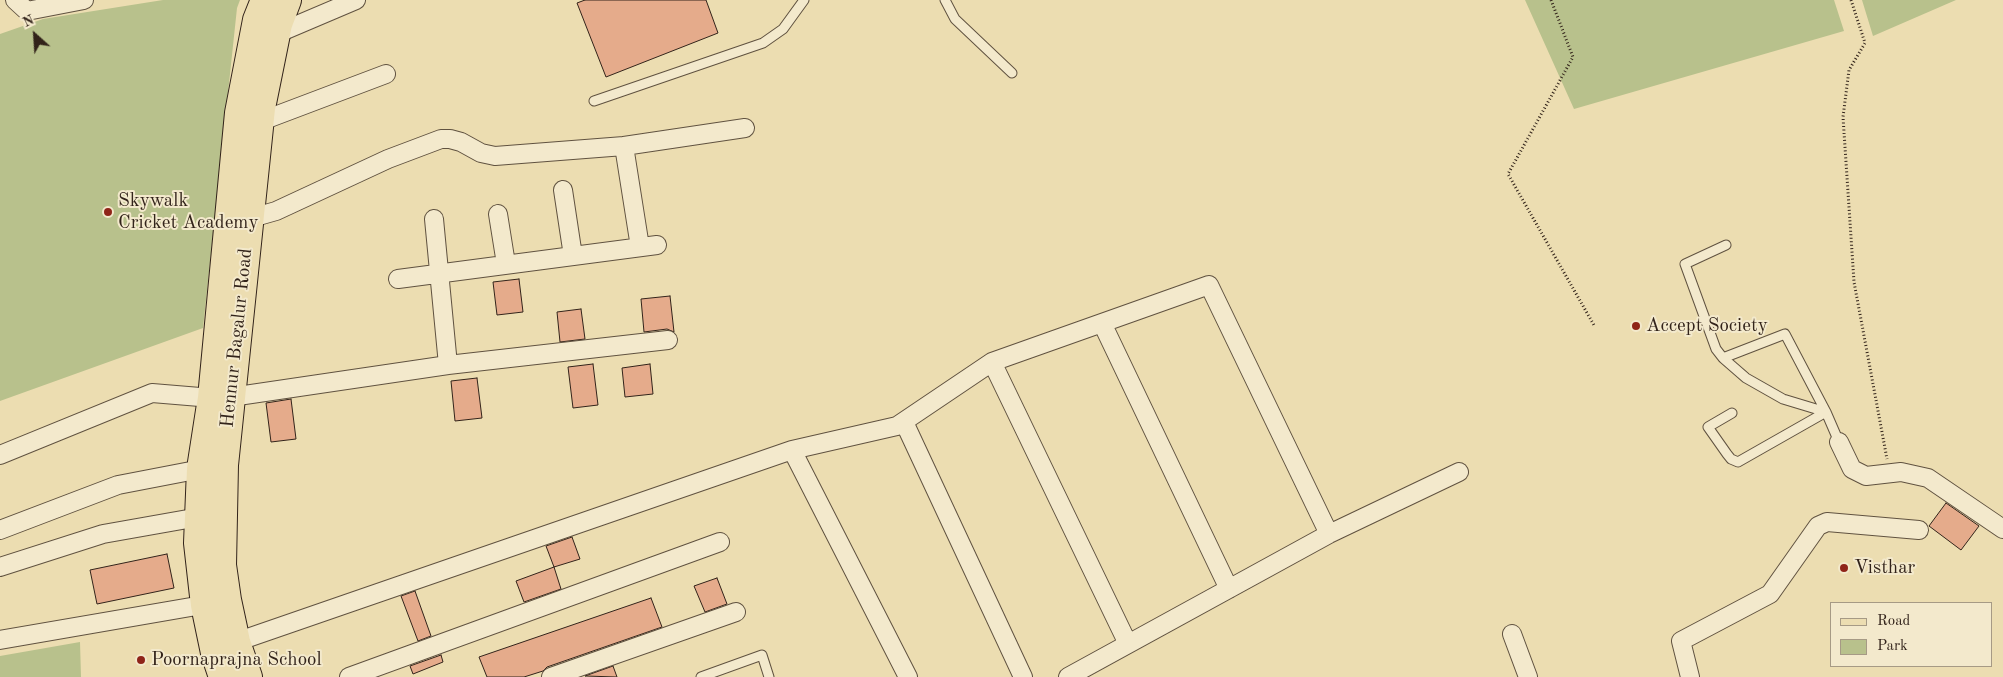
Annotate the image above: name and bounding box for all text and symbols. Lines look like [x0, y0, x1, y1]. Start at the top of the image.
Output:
north arrow [10, 10, 60, 60]
text: N [21, 13, 36, 30]
place label: Skywalk Cricket Academy [118, 190, 259, 234]
marker: Skywalk Cricket Academy [102, 206, 114, 218]
street label: Hennur Bagalur Road [216, 247, 258, 429]
place label: Accept Society [1646, 315, 1768, 337]
marker: Accept Society [1630, 320, 1642, 332]
place label: Visthar [1854, 557, 1915, 579]
marker: Visthar [1838, 562, 1850, 574]
legend [1830, 602, 1993, 667]
text: Road [1877, 614, 1910, 629]
text: Park [1877, 639, 1908, 654]
place label: Poornaprajna School [151, 649, 322, 671]
marker: Poornaprajna School [135, 654, 147, 666]

